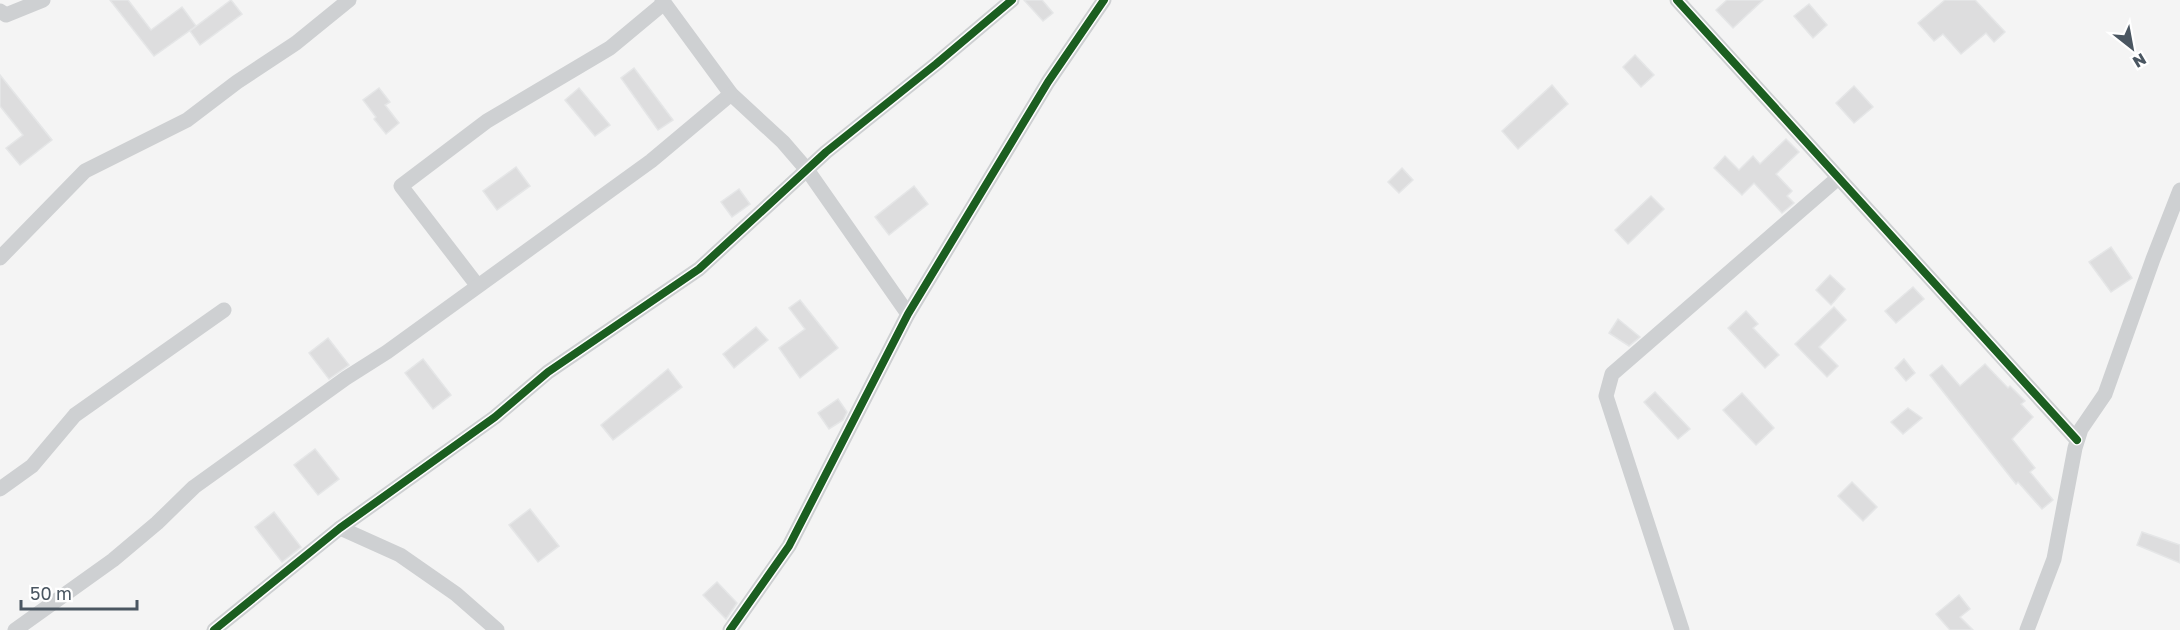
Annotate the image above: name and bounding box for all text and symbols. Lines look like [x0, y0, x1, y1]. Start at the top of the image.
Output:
north arrow [2102, 18, 2162, 78]
text: N [2129, 49, 2150, 73]
scale bar [21, 573, 136, 611]
text: 50 m [30, 582, 72, 604]

